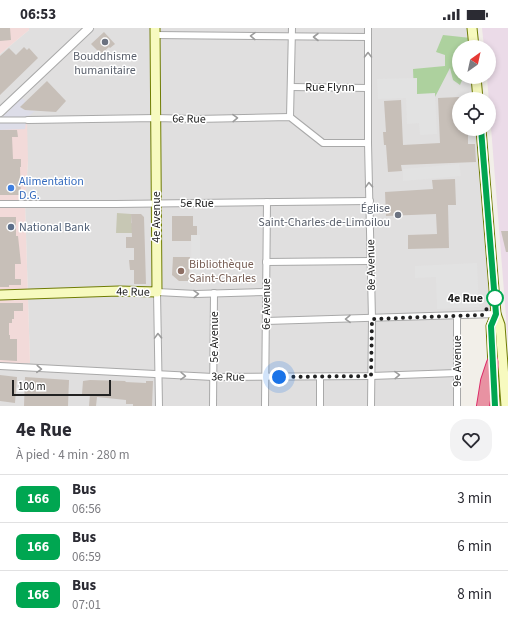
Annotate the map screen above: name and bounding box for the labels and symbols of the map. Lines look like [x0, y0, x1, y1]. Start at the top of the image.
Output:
one-way arrow [250, 32, 256, 40]
one-way arrow [313, 33, 319, 41]
marker: Bouddhisme humanitaire [100, 37, 110, 47]
north arrow [452, 40, 496, 84]
place label: Bouddhisme humanitaire [73, 48, 137, 79]
one-way arrow [364, 52, 372, 58]
street label: Rue Flynn [305, 79, 355, 96]
street label: 6e Rue [172, 110, 206, 128]
one-way arrow [232, 114, 238, 122]
place label: Alimentation D.G. [19, 173, 84, 204]
one-way arrow [365, 182, 374, 188]
marker: Alimentation D.G. [6, 183, 16, 193]
street label: 4e Avenue [148, 191, 165, 243]
street label: 5e Rue [180, 195, 214, 212]
place label: Église Saint-Charles-de-Limoilou [258, 200, 390, 231]
marker: Église Saint-Charles-de-Limoilou [393, 210, 403, 220]
place label: National Bank [19, 219, 90, 236]
marker: National Bank [6, 222, 16, 232]
street label: 8e Avenue [362, 239, 380, 291]
place label: Bibliothèque Saint-Charles [189, 256, 256, 287]
marker: Bibliothèque Saint-Charles [176, 266, 186, 276]
street label: 6e Avenue [258, 278, 275, 330]
street label: 4e Rue [116, 283, 150, 301]
one-way arrow [193, 289, 199, 298]
marker: 4e Rue [486, 289, 504, 307]
place label: 4e Rue [448, 290, 483, 307]
street label: 5e Avenue [206, 311, 223, 363]
one-way arrow [345, 315, 351, 323]
one-way arrow [154, 333, 162, 339]
street label: 9e Avenue [449, 335, 466, 387]
one-way arrow [36, 364, 42, 373]
your location [269, 367, 289, 387]
street label: 3e Rue [211, 368, 245, 386]
one-way arrow [180, 371, 186, 380]
one-way arrow [394, 371, 400, 379]
scale bar [12, 378, 111, 397]

